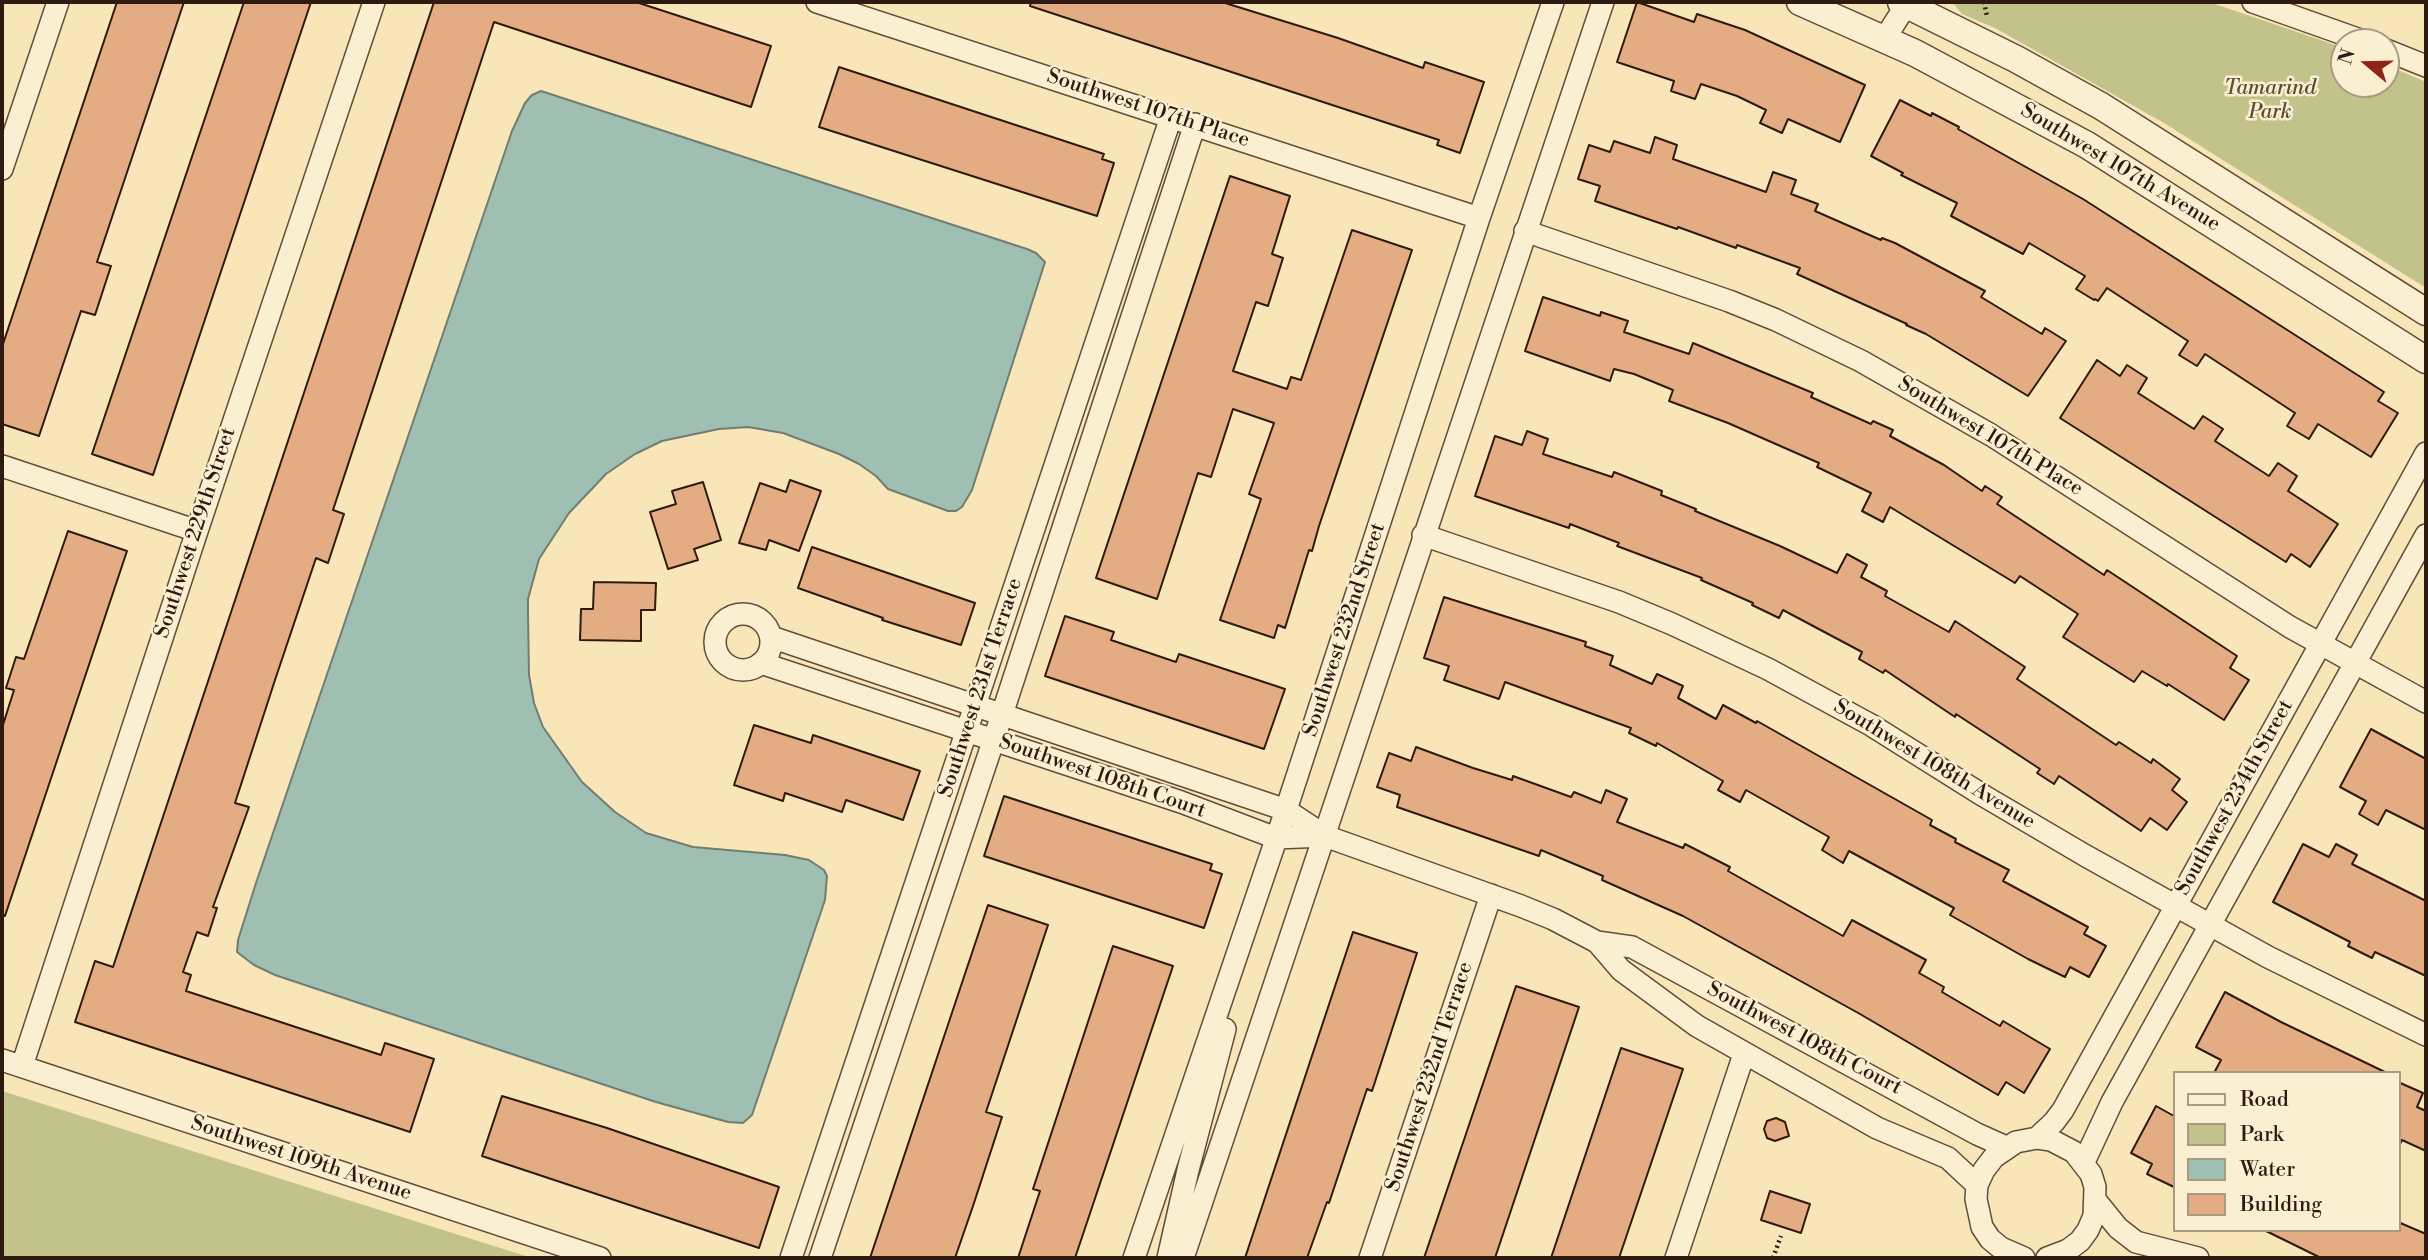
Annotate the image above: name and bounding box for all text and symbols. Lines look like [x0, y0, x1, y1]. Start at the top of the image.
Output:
north arrow [2330, 28, 2400, 98]
text: N [2333, 46, 2361, 68]
street label: Southwest 107th Place [1043, 64, 1253, 154]
park label: Tamarind Park [2224, 76, 2316, 126]
street label: Southwest 107th Avenue [2016, 98, 2224, 238]
street label: Southwest 107th Place [1893, 372, 2087, 502]
street label: Southwest 229th Street [150, 424, 242, 642]
street label: Southwest 232nd Street [1299, 520, 1391, 740]
street label: Southwest 231st Terrace [934, 575, 1028, 801]
street label: Southwest 108th Avenue [1829, 695, 2039, 835]
street label: Southwest 234th Street [2171, 696, 2299, 900]
street label: Southwest 108th Court [995, 730, 1209, 824]
street label: Southwest 232nd Terrace [1381, 959, 1479, 1195]
street label: Southwest 108th Court [1702, 977, 1906, 1101]
legend [2172, 1071, 2400, 1232]
text: Road [2240, 1087, 2289, 1113]
street label: Southwest 109th Avenue [187, 1111, 415, 1207]
text: Park [2240, 1122, 2284, 1148]
text: Water [2240, 1157, 2295, 1183]
text: Building [2240, 1192, 2322, 1218]

